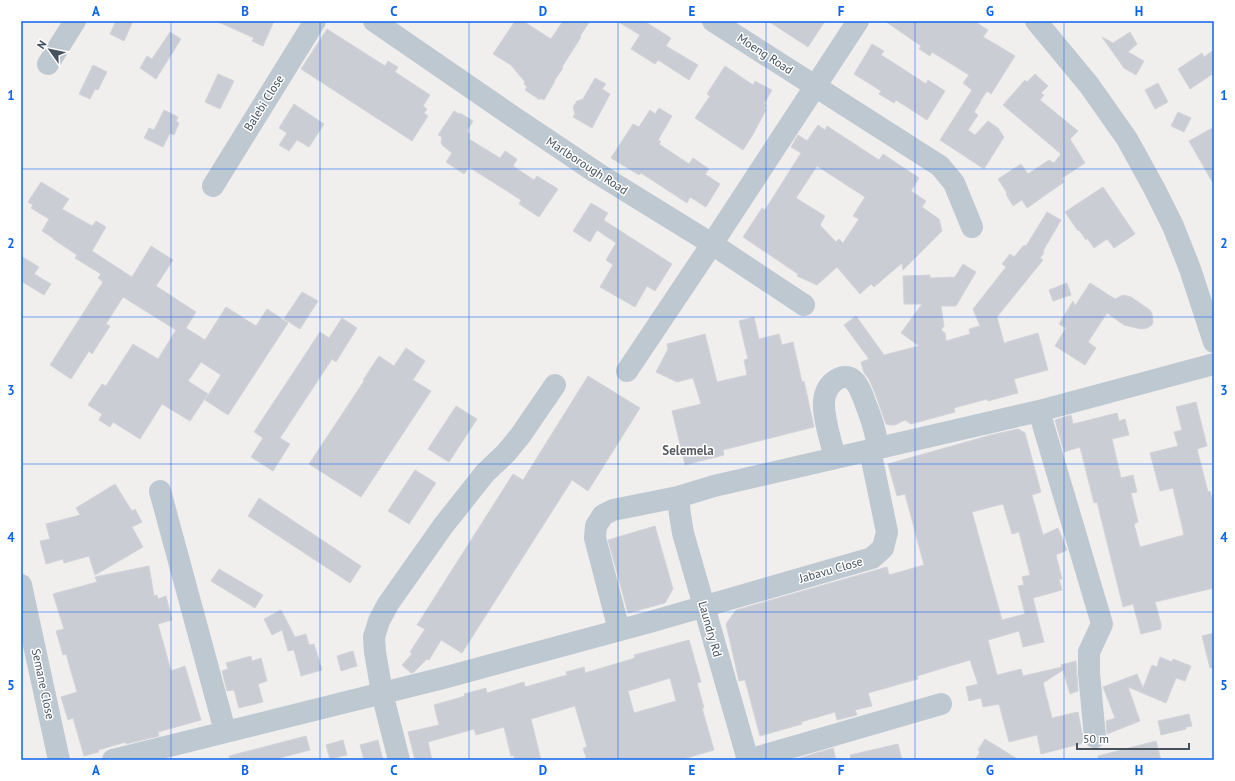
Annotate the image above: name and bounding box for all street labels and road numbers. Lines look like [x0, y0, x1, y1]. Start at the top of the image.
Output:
street label: Moeng Road [735, 30, 796, 77]
street label: Balebi Close [240, 72, 287, 134]
street label: Marlborough Road [544, 134, 631, 198]
street label: Jabavu Close [796, 553, 864, 586]
street label: Laundry Rd [695, 599, 726, 659]
street label: Semane Close [29, 647, 58, 721]

